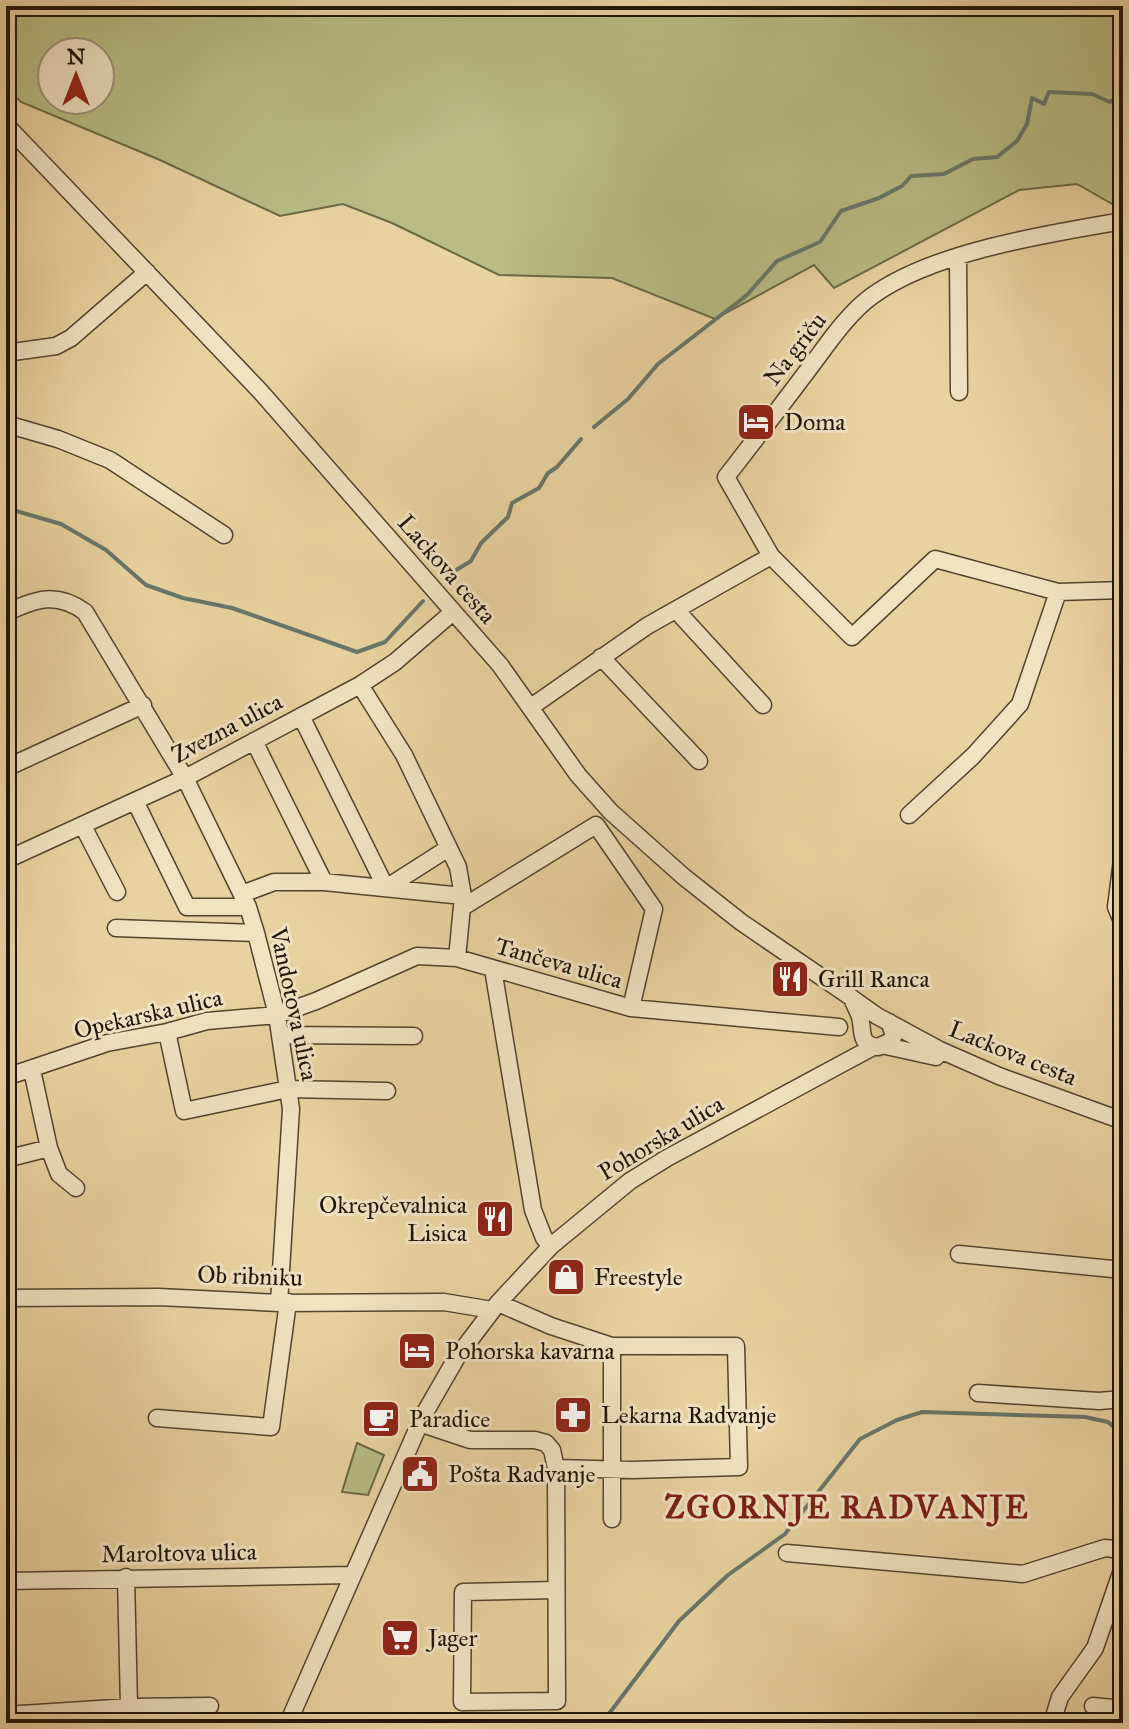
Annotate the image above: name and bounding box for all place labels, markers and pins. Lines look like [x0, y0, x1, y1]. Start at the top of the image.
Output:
hotel icon: Doma [735, 401, 777, 443]
place label: Doma [784, 407, 846, 437]
restaurant icon: Grill Ranca [769, 958, 811, 1000]
place label: Grill Ranca [818, 964, 930, 994]
place label: Okrepčevalnica Lisica [319, 1190, 468, 1248]
restaurant icon: Okrepčevalnica Lisica [474, 1198, 516, 1240]
shop icon: Freestyle [545, 1256, 587, 1298]
place label: Freestyle [594, 1262, 683, 1292]
hotel icon: Pohorska kavarna [396, 1330, 438, 1372]
place label: Pohorska kavarna [445, 1336, 616, 1366]
pharmacy icon: Lekarna Radvanje [552, 1394, 594, 1436]
cafe icon: Paradice [360, 1398, 402, 1440]
place label: Lekarna Radvanje [601, 1400, 777, 1430]
place label: Paradice [409, 1404, 490, 1434]
public building icon: Pošta Radvanje [399, 1453, 441, 1495]
place label: Pošta Radvanje [448, 1459, 595, 1489]
supermarket icon: Jager [379, 1617, 421, 1659]
place label: Jager [425, 1623, 477, 1653]

